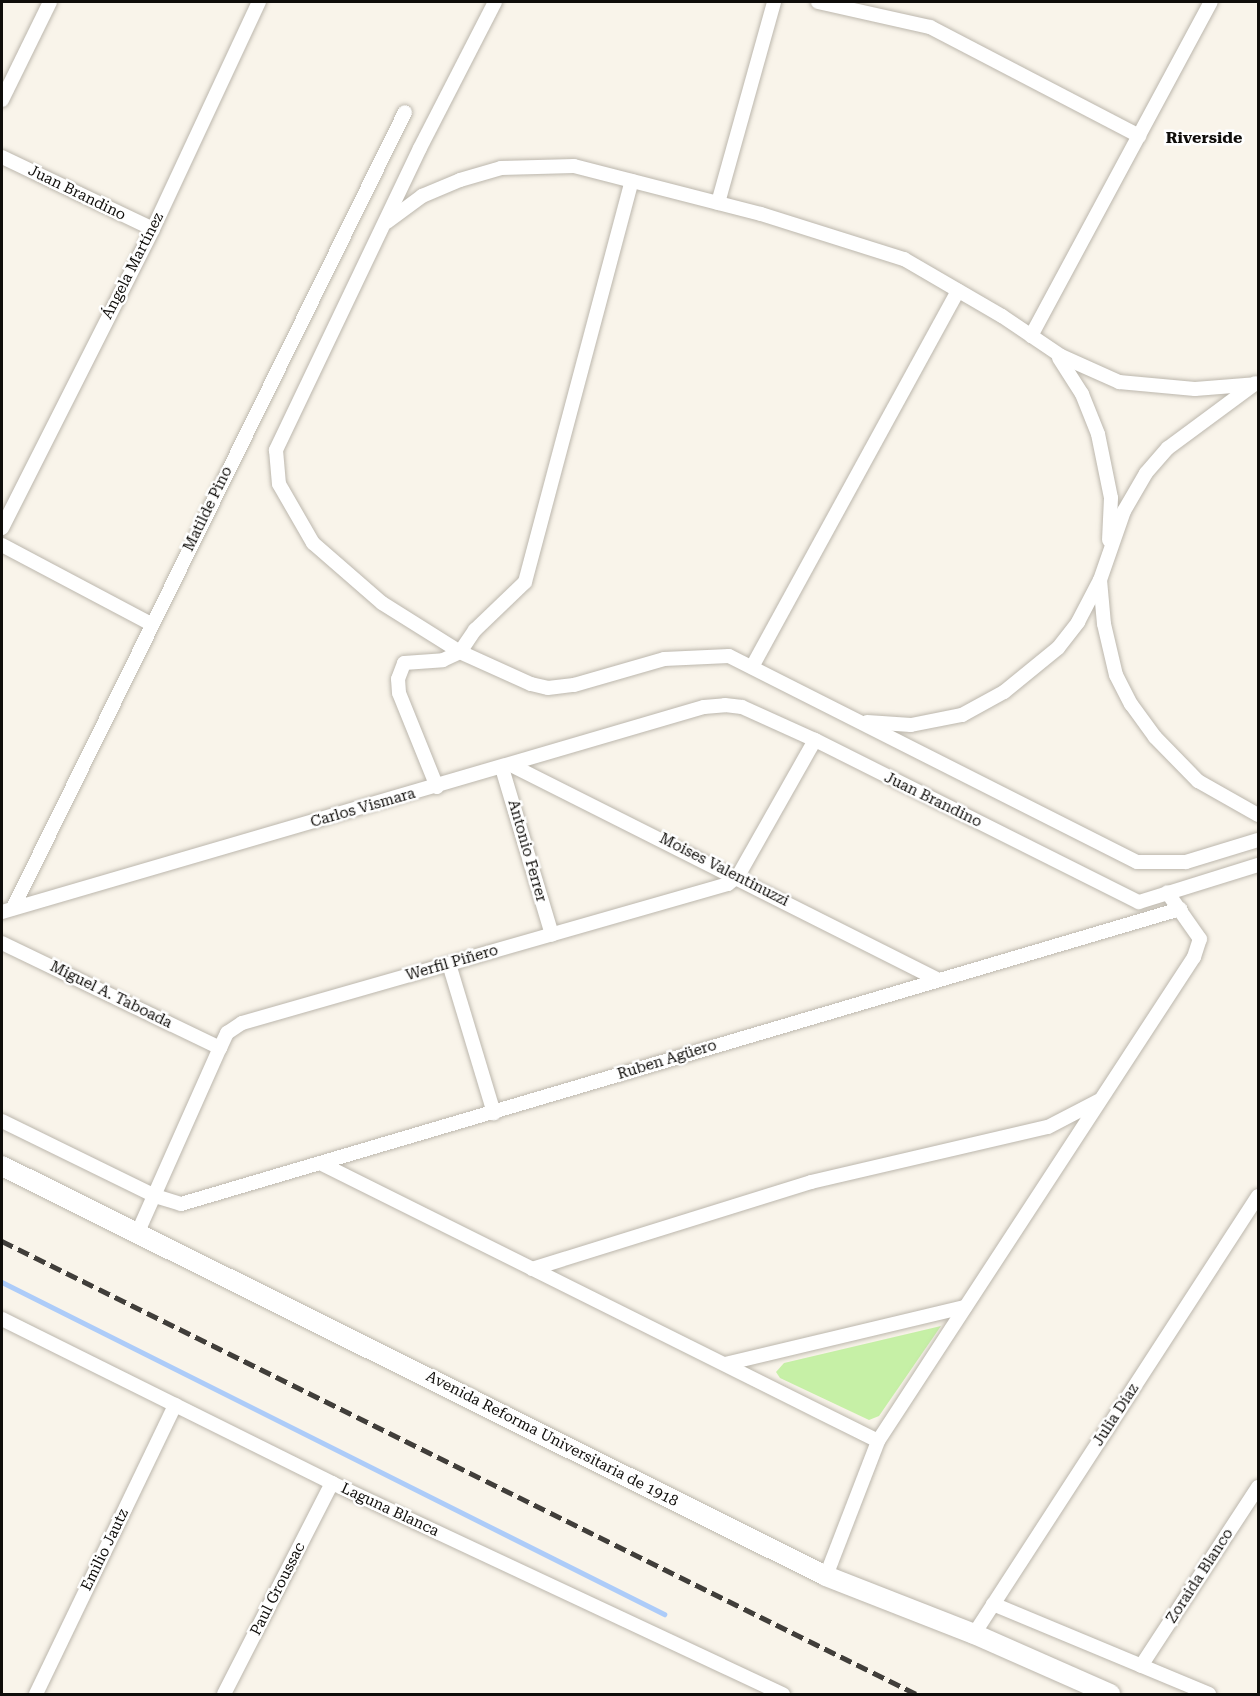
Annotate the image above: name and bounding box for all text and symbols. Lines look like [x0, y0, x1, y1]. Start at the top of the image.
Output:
district label: Riverside [1166, 128, 1242, 148]
street label: Juan Brandino [25, 162, 129, 224]
street label: Ángela Martínez [98, 210, 168, 322]
street label: Matilde Pino [180, 464, 236, 554]
street label: Juan Brandino [881, 769, 985, 831]
street label: Carlos Vismara [308, 784, 418, 832]
street label: Antonio Ferrer [504, 798, 550, 904]
street label: Moises Valentinuzzi [656, 830, 792, 910]
street label: Werfil Piñero [404, 941, 500, 985]
street label: Miguel A. Taboada [47, 958, 175, 1032]
street label: Ruben Agüero [615, 1036, 719, 1084]
street label: Avenida Reforma Universitaria de 1918 [423, 1367, 681, 1511]
street label: Julia Díaz [1089, 1381, 1143, 1449]
street label: Laguna Blanca [338, 1479, 442, 1541]
street label: Emilio Jautz [77, 1506, 133, 1594]
street label: Zoraida Blanco [1163, 1525, 1237, 1627]
street label: Paul Groussac [247, 1540, 309, 1638]

